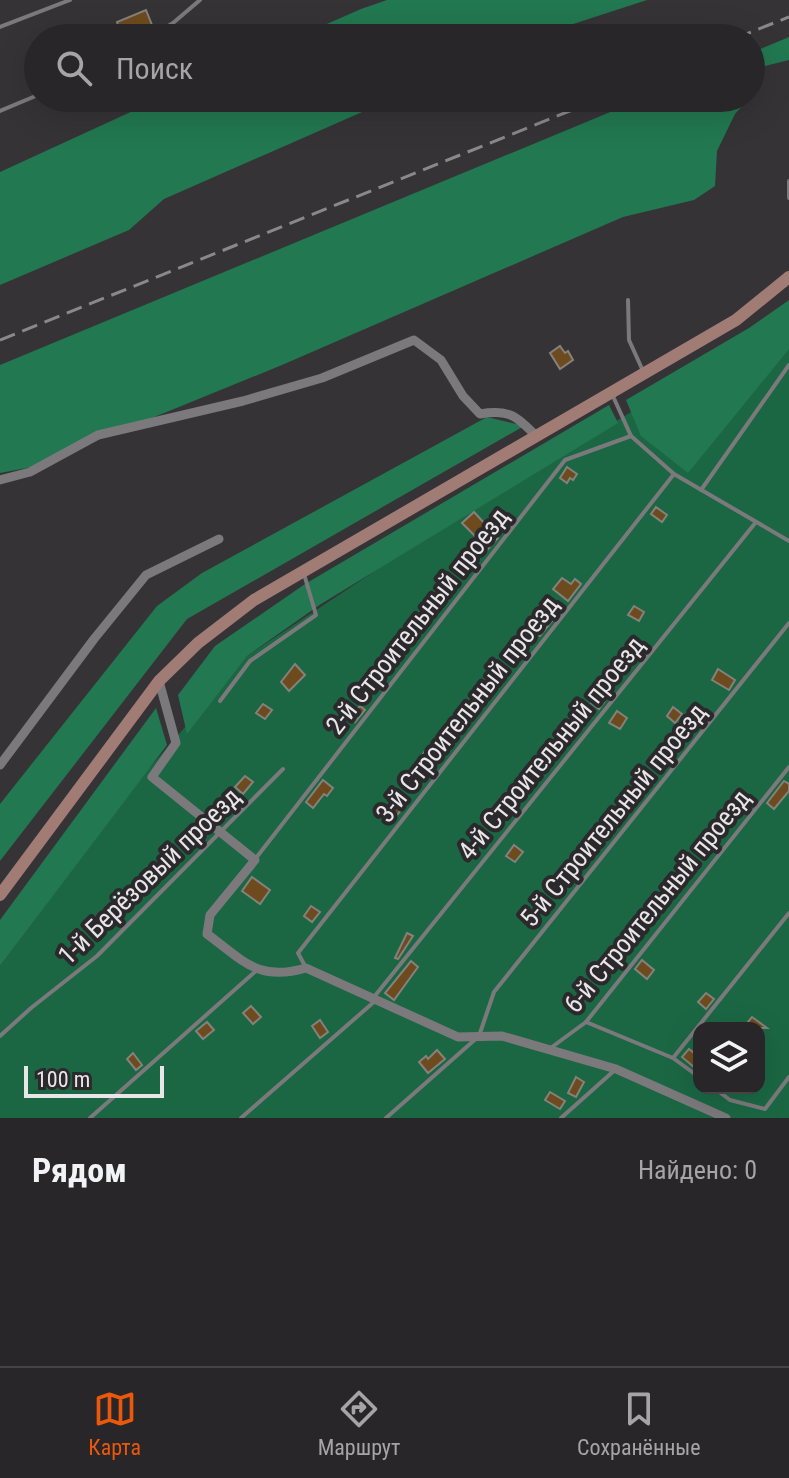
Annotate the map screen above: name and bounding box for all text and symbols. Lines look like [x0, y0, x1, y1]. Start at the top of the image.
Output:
search box [24, 24, 765, 112]
icon: search [52, 46, 96, 90]
text: Поиск [116, 51, 193, 86]
street label: 2-й Строительный проезд [320, 502, 515, 740]
street label: 3-й Строительный проезд [370, 590, 565, 828]
street label: 4-й Строительный проезд [452, 630, 650, 866]
street label: 5-й Строительный проезд [514, 697, 712, 933]
street label: 1-й Берёзовый проезд [52, 781, 246, 971]
street label: 6-й Строительный проезд [558, 783, 756, 1019]
map controls [693, 1022, 765, 1094]
button: layers [693, 1022, 765, 1094]
scale bar [24, 1062, 164, 1098]
text: 100 m [36, 1067, 90, 1092]
text: Рядом [32, 1150, 127, 1190]
text: Найдено: 0 [638, 1155, 757, 1185]
tab: Карта [88, 1387, 141, 1460]
tab: Маршрут [318, 1387, 400, 1460]
tab: Сохранённые [577, 1387, 701, 1460]

